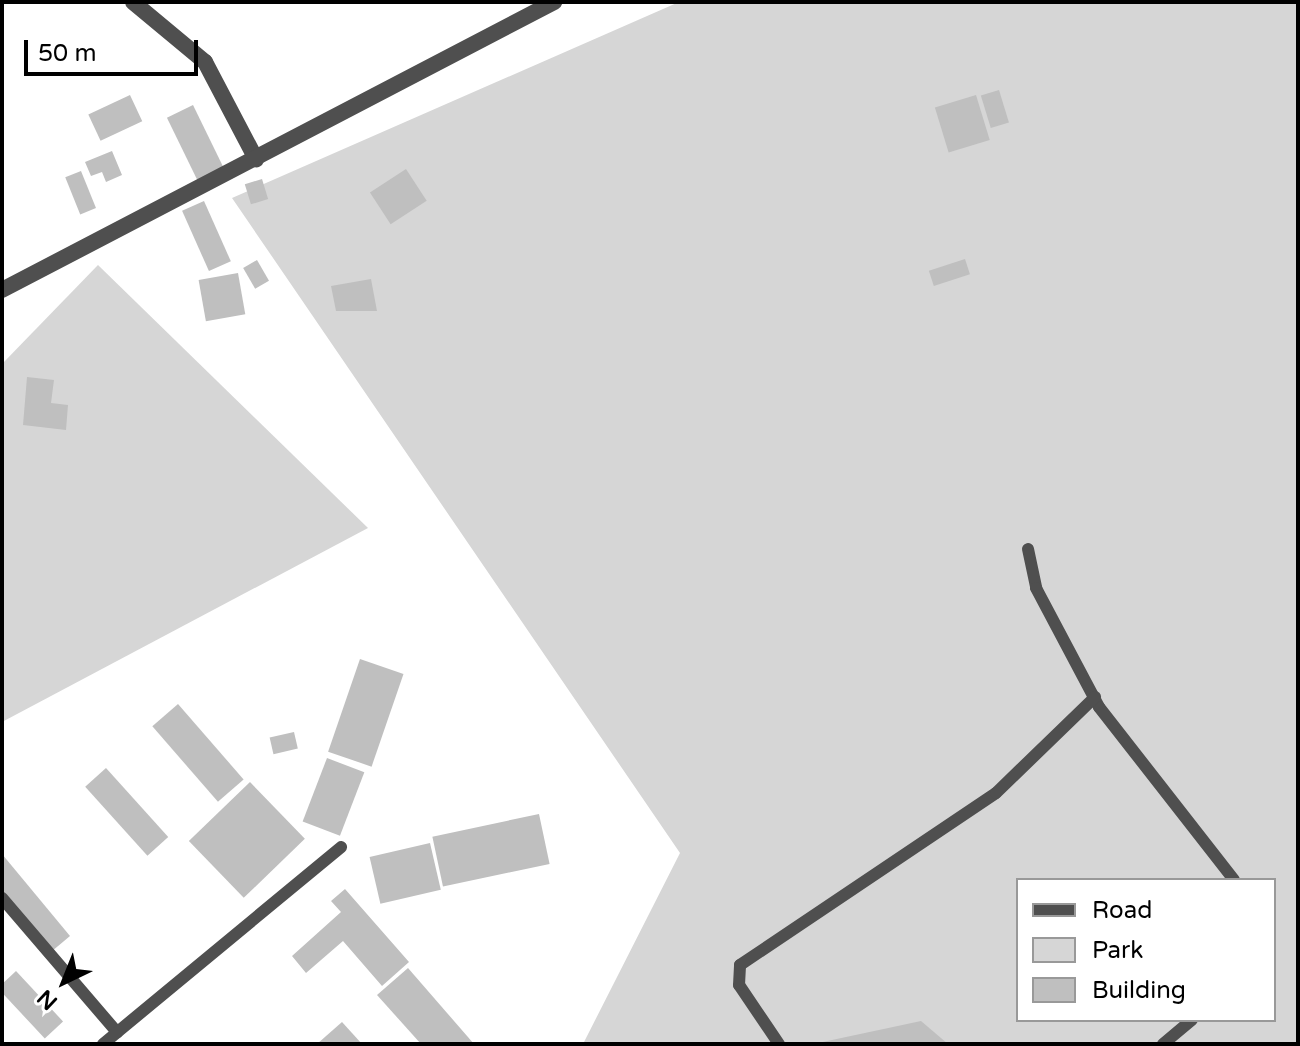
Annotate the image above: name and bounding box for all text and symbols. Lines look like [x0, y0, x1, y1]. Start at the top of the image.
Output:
scale bar [28, 24, 202, 74]
text: 50 m [38, 39, 96, 68]
legend [1016, 878, 1276, 1022]
text: Road [1092, 896, 1152, 925]
text: Park [1092, 936, 1143, 965]
north arrow [24, 942, 104, 1022]
text: Building [1092, 976, 1186, 1005]
text: N [32, 984, 63, 1015]

